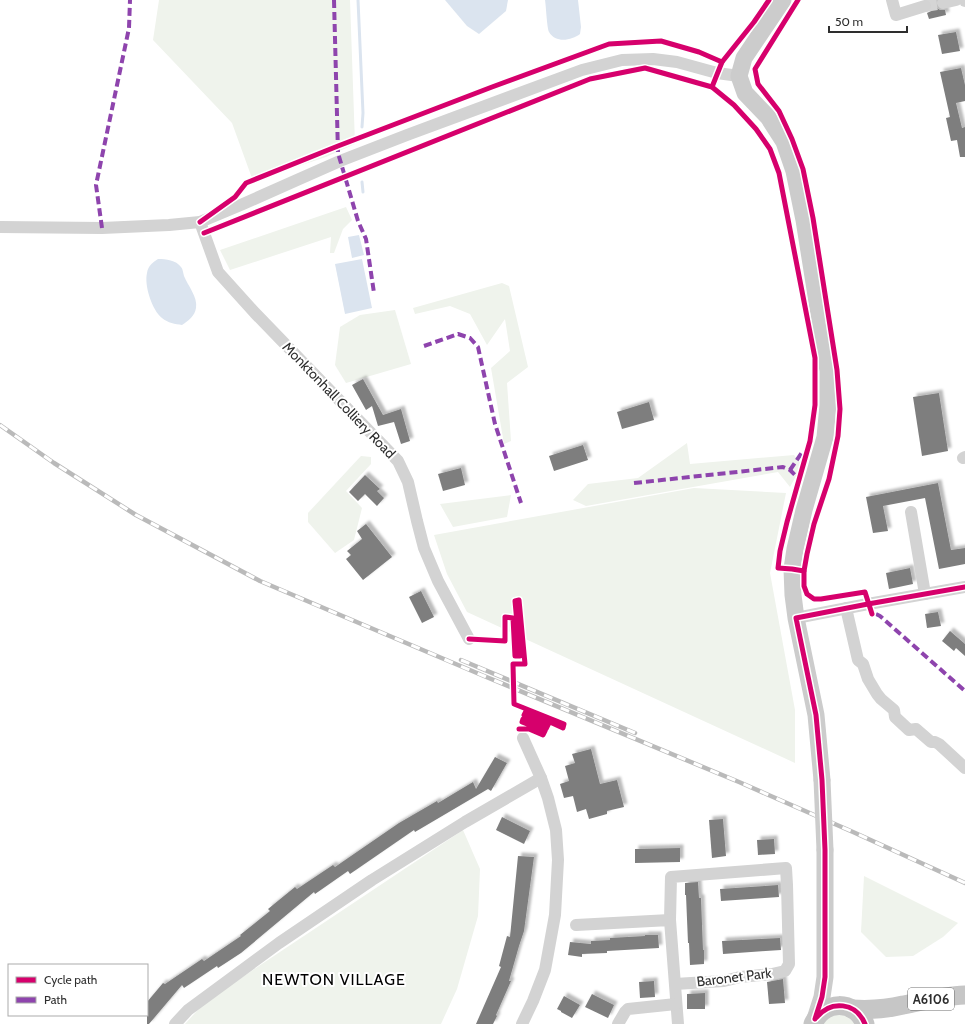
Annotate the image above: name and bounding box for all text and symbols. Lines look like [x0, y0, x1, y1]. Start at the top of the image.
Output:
scale bar [829, 8, 907, 34]
text: 50 m [835, 14, 863, 29]
street label: Monktonhall Colliery Road [279, 338, 399, 462]
street label: Baronet Park [696, 963, 773, 991]
legend [8, 964, 148, 1016]
district label: NEWTON VILLAGE [262, 970, 406, 989]
text: Cycle path [44, 972, 97, 987]
road number: A6106 [908, 988, 954, 1010]
text: Path [44, 992, 67, 1007]

